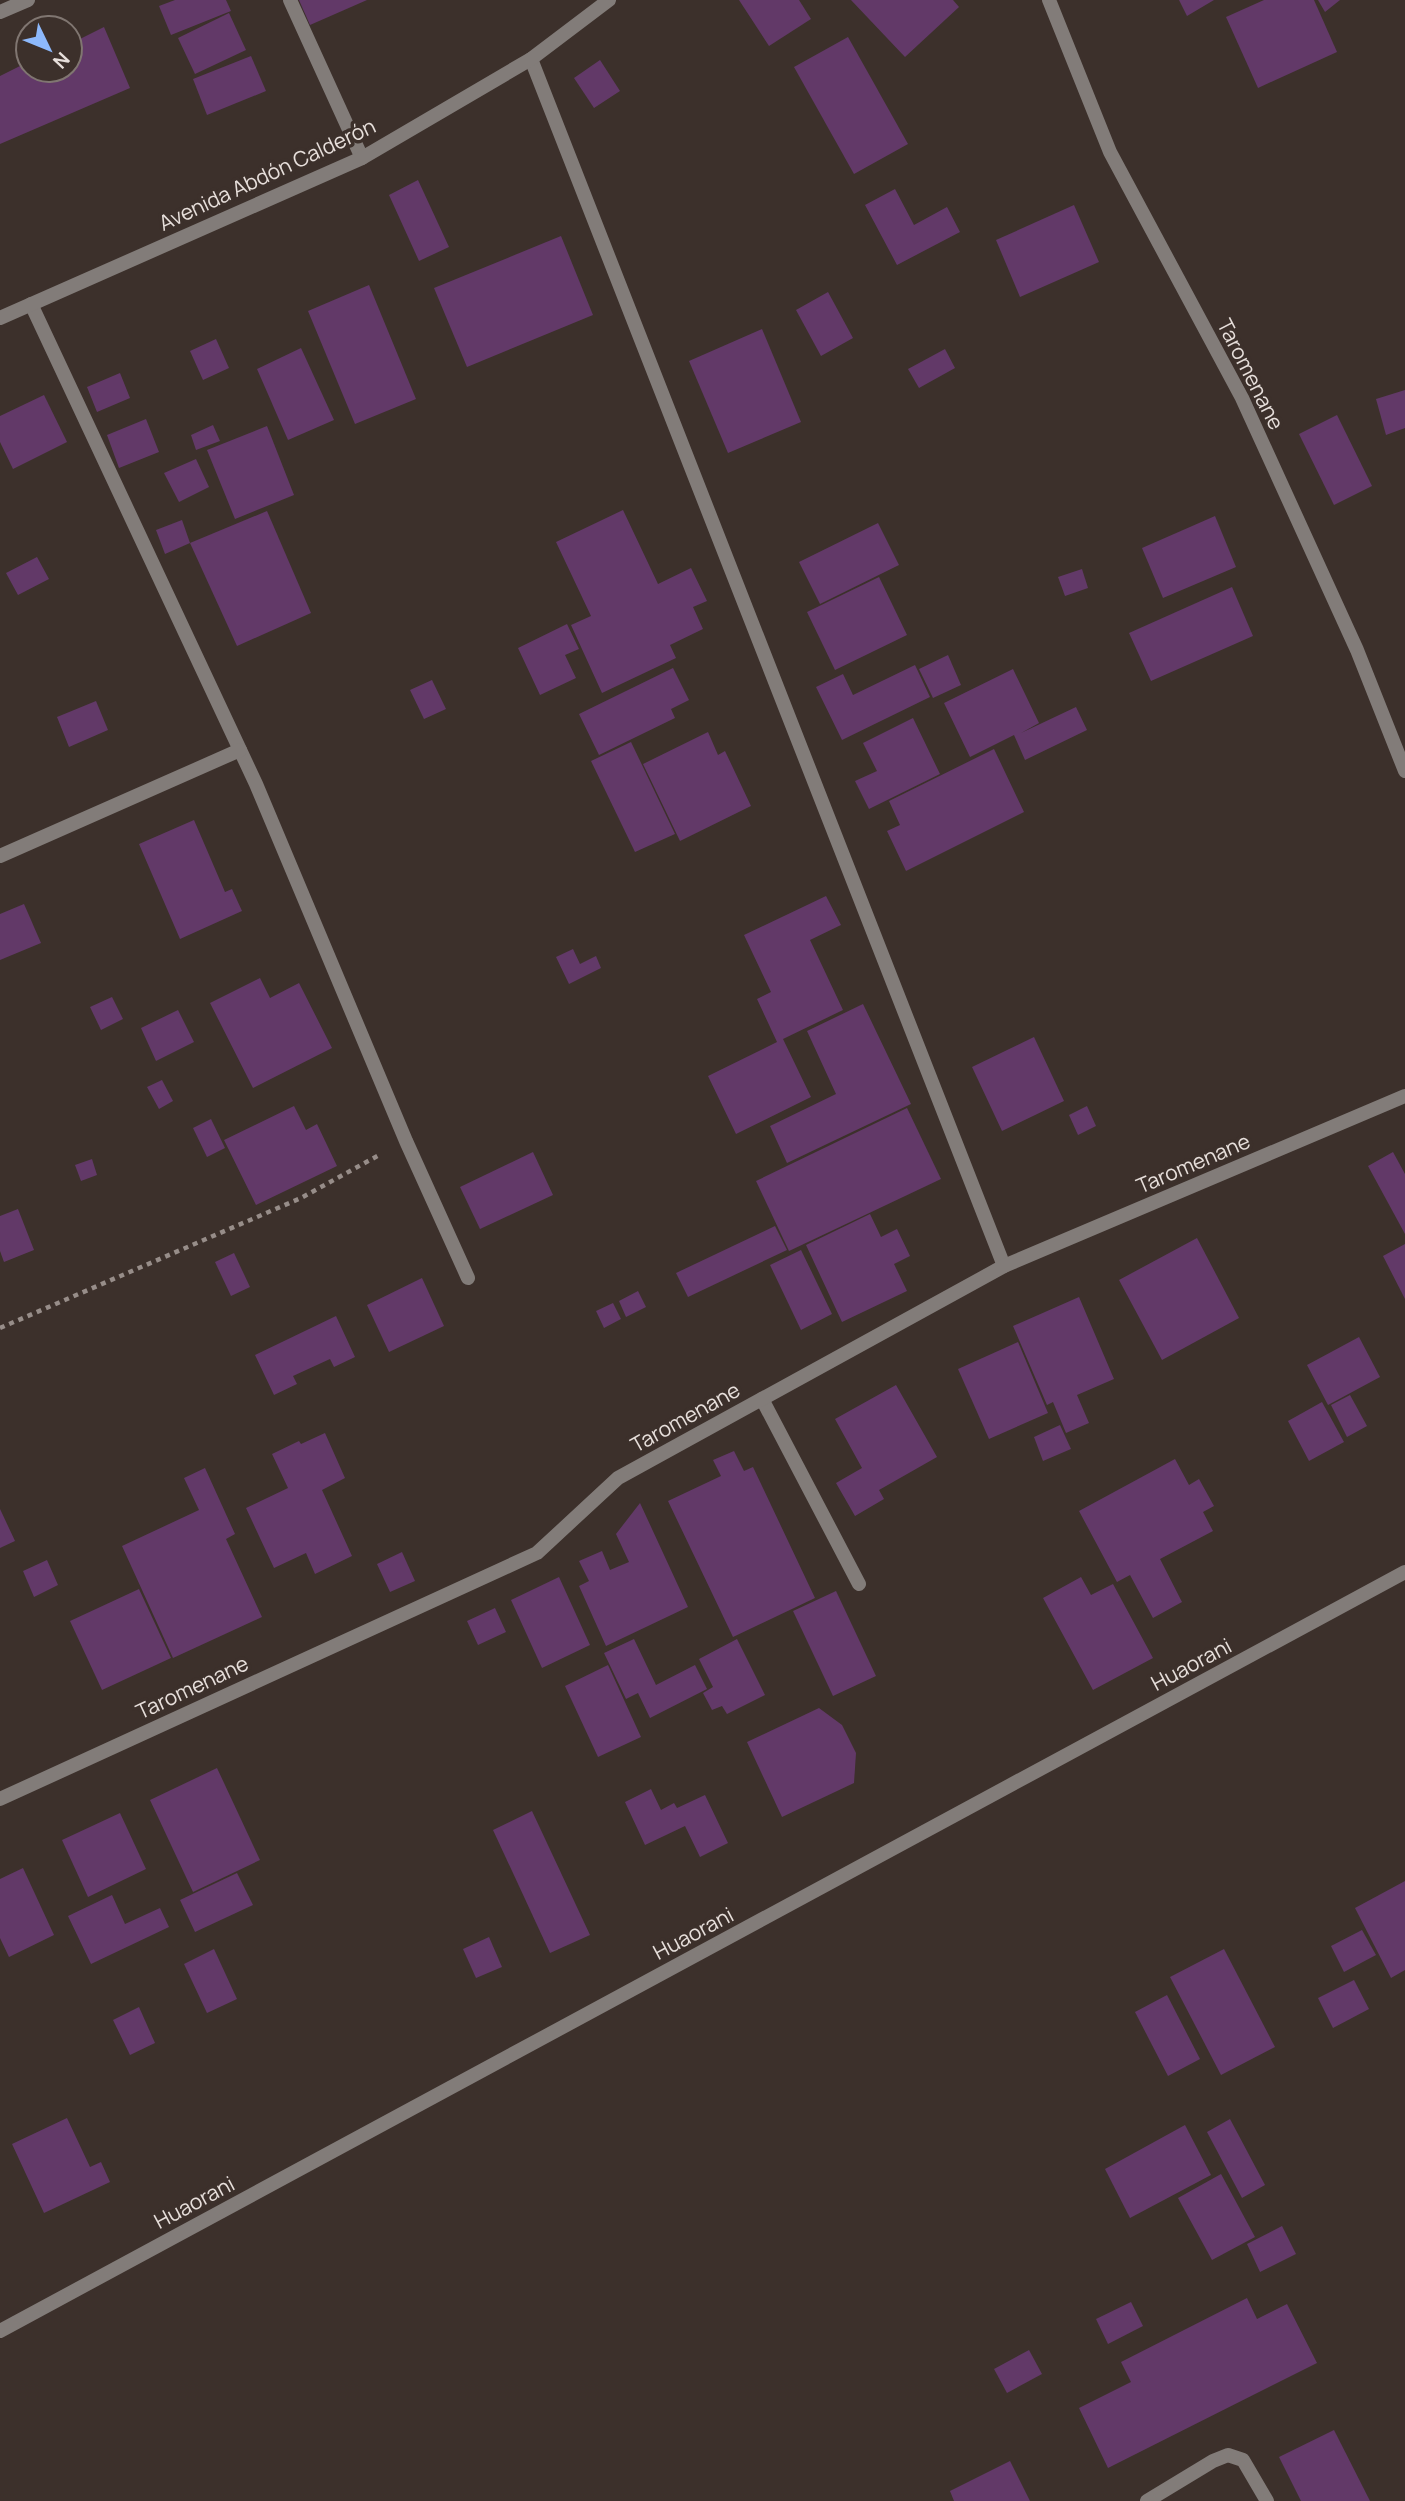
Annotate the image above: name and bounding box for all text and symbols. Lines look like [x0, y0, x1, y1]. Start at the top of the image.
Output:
north arrow [14, 14, 84, 84]
text: N [47, 47, 76, 74]
street label: Avenida Abdón Calderón [154, 111, 380, 237]
street label: Taromenane [1211, 314, 1291, 434]
street label: Taromenane [1132, 1126, 1254, 1200]
street label: Taromenane [625, 1375, 745, 1459]
street label: Huaorani [1146, 1631, 1236, 1697]
street label: Taromenane [131, 1649, 253, 1725]
street label: Huaorani [648, 1900, 738, 1966]
street label: Huaorani [149, 2169, 239, 2235]

